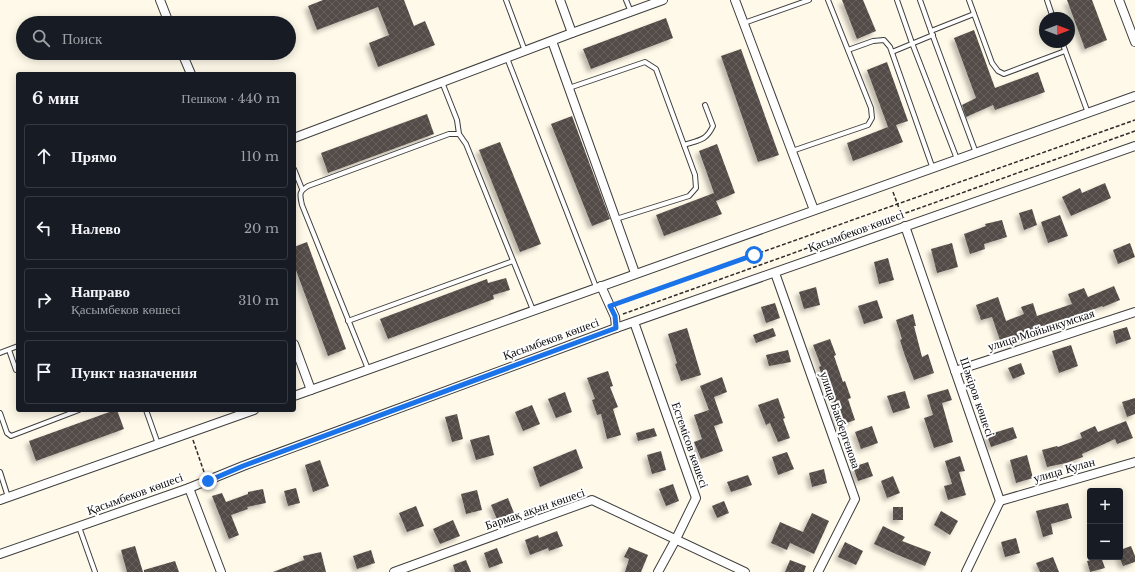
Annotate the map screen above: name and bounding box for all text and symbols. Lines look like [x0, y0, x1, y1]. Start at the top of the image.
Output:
north arrow [1039, 12, 1075, 48]
search box [16, 16, 296, 60]
icon: search [30, 27, 52, 49]
text: Поиск [62, 29, 102, 48]
text: 6 мин [32, 88, 79, 109]
text: Пешком · 440 m [181, 90, 280, 107]
icon: ahead [33, 145, 55, 167]
text: Прямо [71, 147, 117, 166]
text: 110 m [240, 148, 279, 165]
street label: Қасымбеков көшесі [806, 206, 907, 255]
icon: left [33, 217, 55, 239]
text: Налево [71, 219, 121, 238]
text: 20 m [244, 220, 279, 237]
route start [745, 246, 763, 264]
text: Направо [71, 282, 130, 301]
icon: right [33, 289, 55, 311]
text: 310 m [238, 292, 279, 309]
text: Қасымбеков көшесі [71, 301, 181, 318]
street label: улица Мойынкумская [986, 305, 1097, 354]
street label: Қасымбеков көшесі [501, 314, 602, 363]
street label: Шәкіров көшесі [957, 355, 998, 439]
icon: arrive [33, 361, 55, 383]
text: Пункт назначения [71, 363, 197, 382]
street label: улица Бакбергенова [817, 369, 864, 471]
street label: Естемісов көшесі [669, 400, 712, 490]
street label: улица Кулан [1031, 453, 1097, 485]
street label: Қасымбеков көшесі [85, 469, 186, 518]
route end [199, 472, 217, 490]
street label: Бармақ ақын көшесі [483, 484, 587, 533]
map controls [1087, 488, 1123, 560]
button: + [1087, 488, 1123, 524]
button: − [1087, 524, 1123, 560]

